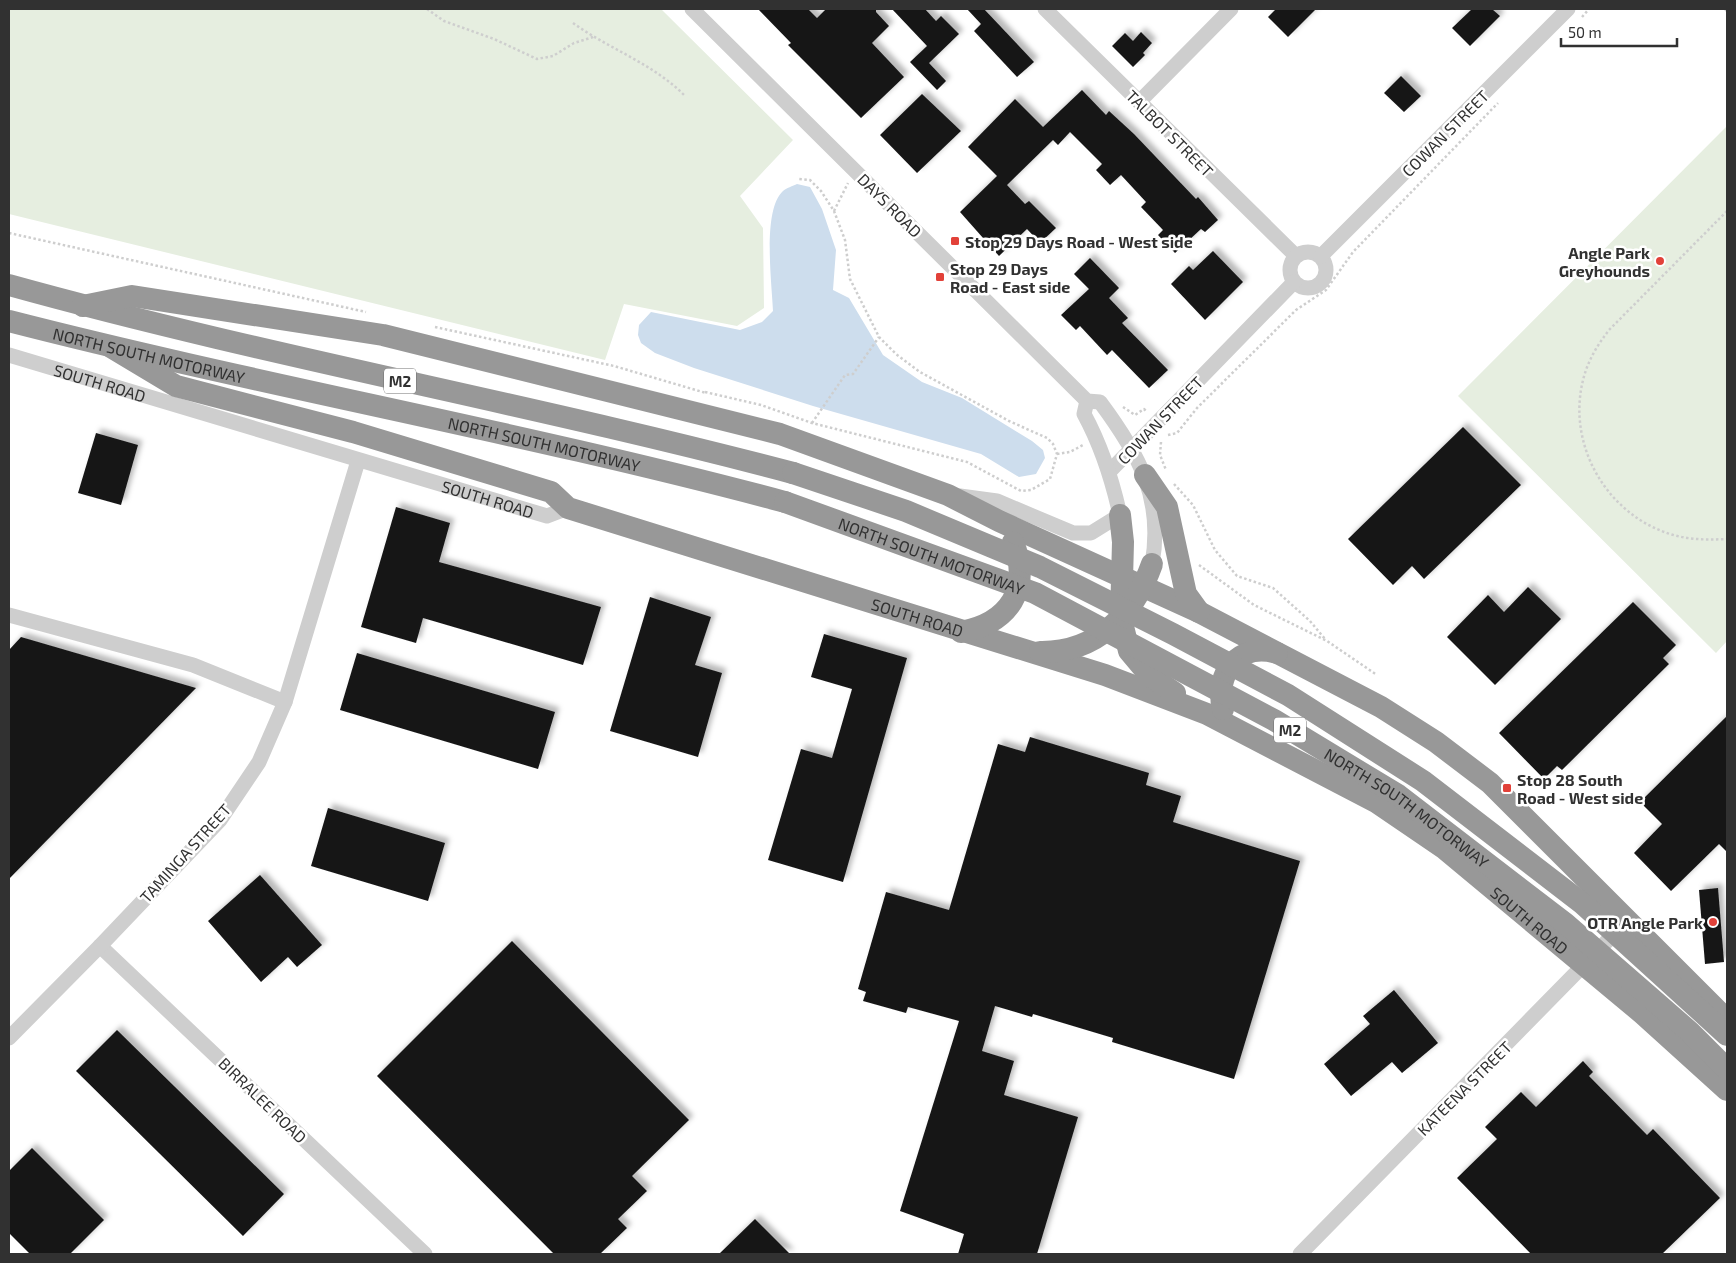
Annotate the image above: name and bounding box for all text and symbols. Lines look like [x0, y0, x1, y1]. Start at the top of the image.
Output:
scale bar [1561, 15, 1677, 47]
text: 50 m [1568, 23, 1602, 41]
street label: TALBOT STREET [1123, 86, 1217, 180]
street label: COWAN STREET [1398, 86, 1492, 180]
street label: DAYS ROAD [854, 169, 926, 241]
place label: Stop 29 Days Road - West side [965, 232, 1193, 252]
marker: Stop 29 Days Road - West side [949, 235, 961, 247]
place label: Angle Park Greyhounds [1559, 243, 1650, 281]
marker: Angle Park Greyhounds [1654, 255, 1666, 267]
place label: Stop 29 Days Road - East side [950, 259, 1070, 296]
marker: Stop 29 Days Road - East side [934, 271, 946, 283]
street label: NORTH SOUTH MOTORWAY [51, 323, 247, 386]
street label: SOUTH ROAD [52, 360, 148, 405]
road number: M2 [384, 368, 416, 394]
street label: COWAN STREET [1113, 372, 1207, 468]
street label: NORTH SOUTH MOTORWAY [446, 412, 642, 475]
street label: SOUTH ROAD [440, 476, 536, 521]
street label: NORTH SOUTH MOTORWAY [836, 513, 1027, 598]
street label: SOUTH ROAD [869, 594, 966, 640]
road number: M2 [1274, 718, 1306, 742]
street label: NORTH SOUTH MOTORWAY [1321, 743, 1493, 871]
place label: Stop 28 South Road - West side [1517, 770, 1643, 807]
marker: Stop 28 South Road - West side [1501, 782, 1513, 794]
street label: TAMINGA STREET [136, 800, 234, 906]
street label: SOUTH ROAD [1487, 882, 1572, 957]
place label: OTR Angle Park [1587, 913, 1703, 932]
marker: OTR Angle Park [1707, 916, 1719, 928]
street label: KATEENA STREET [1413, 1037, 1515, 1139]
street label: BIRRALEE ROAD [215, 1053, 311, 1147]

